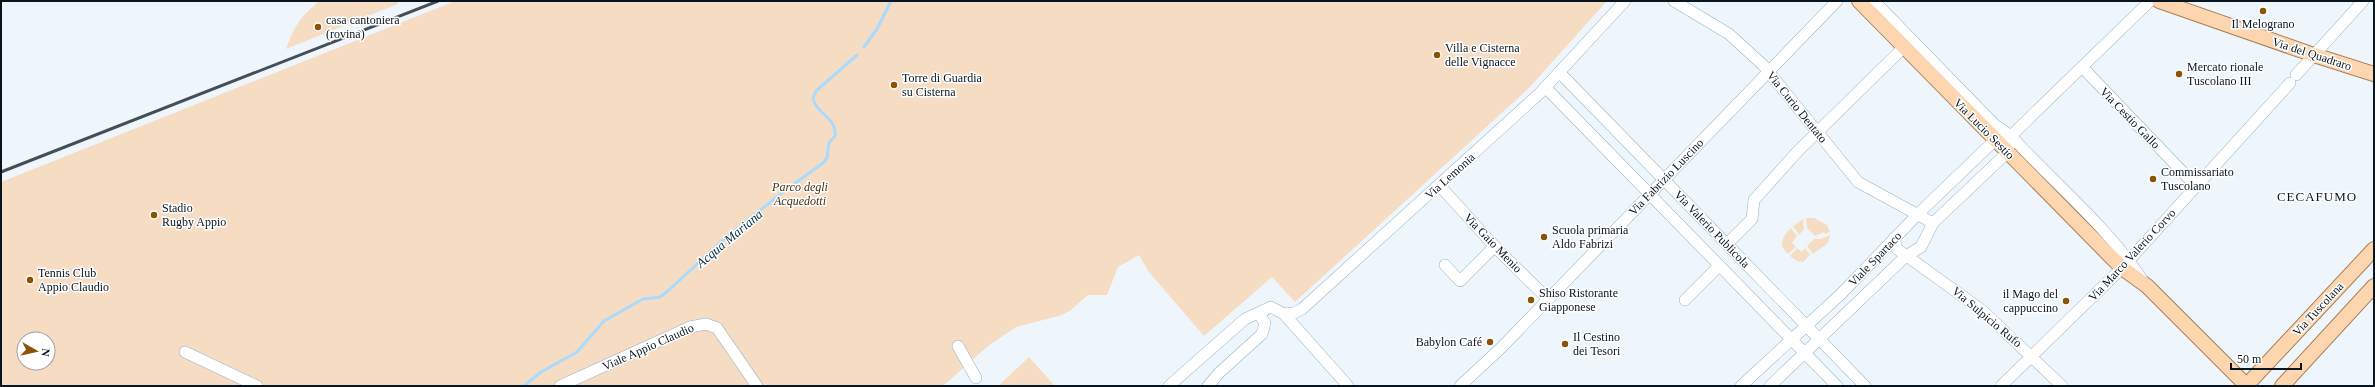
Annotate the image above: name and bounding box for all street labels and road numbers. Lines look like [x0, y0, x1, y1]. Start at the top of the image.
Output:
street label: Via del Quadraro [2271, 35, 2353, 73]
street label: Via Curio Dentato [1764, 68, 1830, 146]
street label: Via Cestio Gallo [2097, 84, 2163, 152]
street label: Via Lucio Sestio [1951, 96, 2017, 162]
street label: Via Fabrizio Luscino [1626, 136, 1706, 218]
street label: Via Lemonia [1422, 150, 1478, 202]
street label: Via Valerio Publicola [1671, 187, 1753, 271]
street label: Via Marco Valerio Corvo [2085, 206, 2179, 304]
street label: Via Gaio Menio [1461, 210, 1525, 276]
street label: Viale Spartaco [1846, 229, 1904, 289]
street label: Via Tuscolana [2290, 279, 2347, 339]
street label: Via Sulpicio Rufo [1949, 284, 2025, 350]
street label: Viale Appio Claudio [600, 321, 696, 373]

